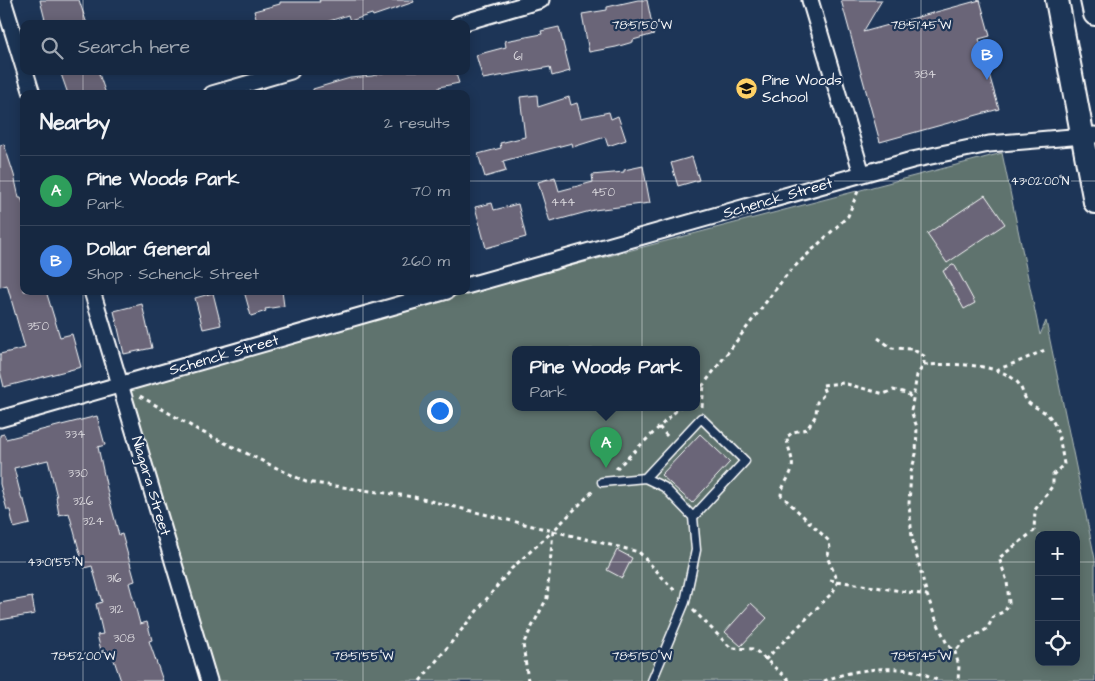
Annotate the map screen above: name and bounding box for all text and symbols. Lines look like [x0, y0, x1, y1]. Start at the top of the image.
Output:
text: 78°51'50"W [612, 17, 673, 34]
text: 78°51'45"W [891, 17, 952, 34]
search box [20, 20, 470, 75]
icon: search [38, 34, 66, 62]
text: Search here [78, 34, 190, 61]
pin: B [971, 39, 1003, 80]
house number: 61 [513, 48, 523, 65]
house number: 384 [914, 66, 936, 83]
place label: Pine Woods School [762, 70, 842, 108]
school or university icon: Pine Woods School [734, 77, 758, 101]
text: Nearby [40, 108, 110, 137]
text: 2 results [384, 112, 450, 134]
text: Pine Woods Park [87, 166, 239, 193]
street label: Schenck Street [721, 172, 835, 224]
text: 43°02'00"N [1011, 173, 1070, 190]
text: A [51, 180, 61, 202]
text: 70 m [411, 180, 450, 202]
house number: 450 [591, 184, 616, 201]
text: Park [87, 193, 124, 215]
house number: 444 [551, 194, 575, 211]
text: Dollar General [87, 236, 210, 263]
text: B [50, 250, 62, 272]
text: 260 m [402, 250, 450, 272]
text: Shop · Schenck Street [87, 263, 259, 285]
house number: 350 [27, 318, 50, 335]
street label: Schenck Street [167, 329, 281, 381]
popup [512, 346, 700, 411]
text: Pine Woods Park [530, 354, 682, 381]
text: Park [530, 381, 567, 403]
your location [427, 398, 453, 424]
house number: 334 [65, 426, 85, 443]
pin: A [590, 427, 622, 468]
street label: Niagara Street [125, 434, 176, 539]
house number: 330 [68, 465, 88, 482]
house number: 326 [73, 493, 94, 510]
house number: 324 [82, 513, 104, 530]
map controls [1035, 531, 1080, 666]
button: + [1035, 531, 1080, 576]
text: 43°01'55"N [27, 554, 83, 571]
house number: 316 [106, 570, 122, 587]
button: − [1035, 576, 1080, 621]
house number: 312 [109, 601, 123, 618]
button: locate [1035, 621, 1080, 666]
house number: 308 [113, 630, 135, 647]
text: 78°52'00"W [51, 648, 116, 665]
text: 78°51'55"W [333, 648, 394, 665]
text: 78°51'50"W [612, 648, 673, 665]
text: 78°51'45"W [891, 648, 952, 665]

